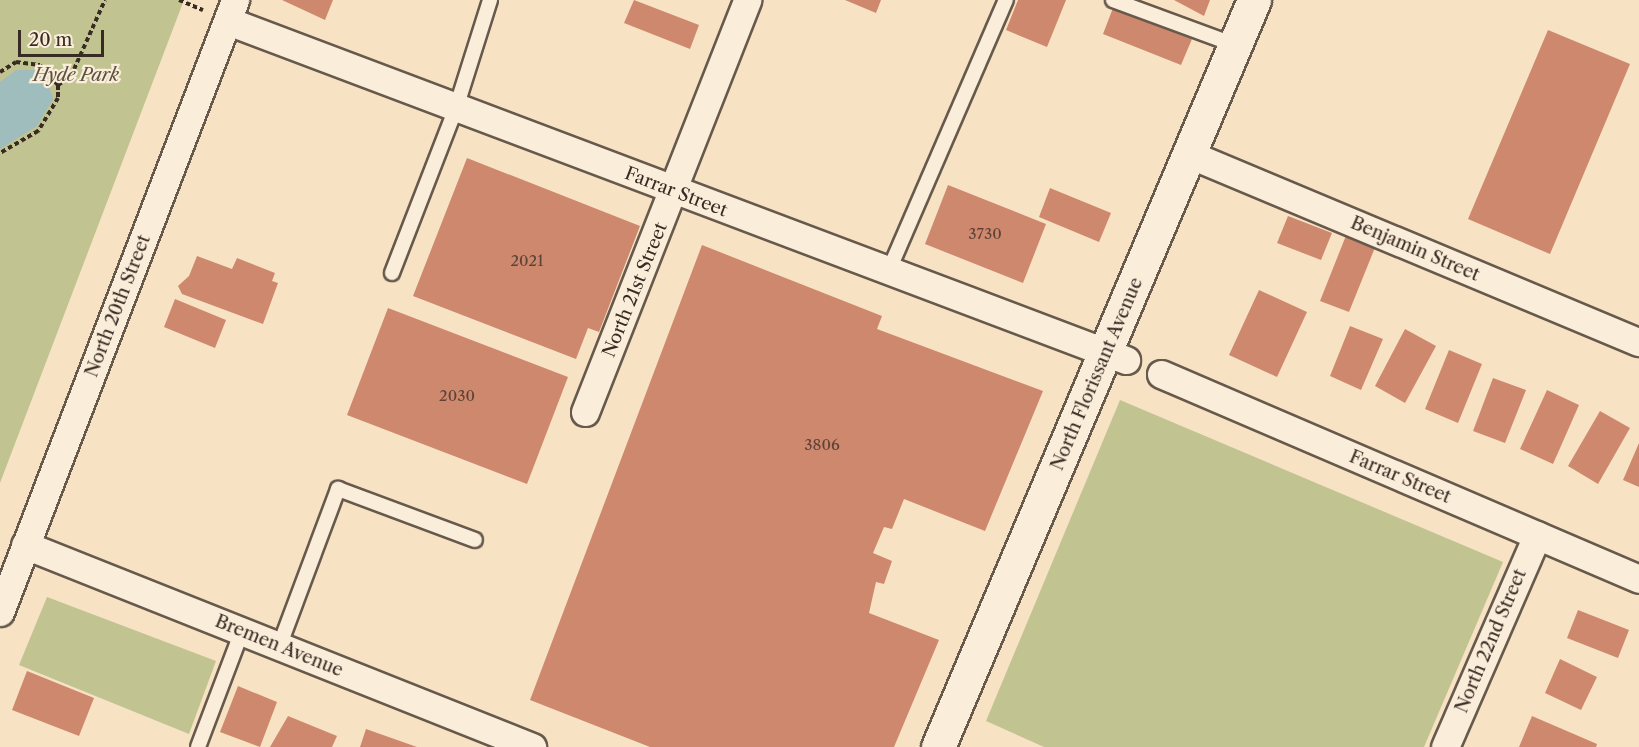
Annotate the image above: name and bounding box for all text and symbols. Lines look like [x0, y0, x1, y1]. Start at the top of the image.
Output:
scale bar [21, 18, 106, 56]
text: 20 m [29, 29, 72, 51]
park label: Hyde Park [33, 64, 119, 86]
street label: Farrar Street [621, 162, 731, 222]
street label: Benjamin Street [1347, 212, 1483, 286]
street label: North 21st Street [598, 220, 672, 360]
house number: 3730 [968, 225, 1002, 243]
street label: North 20th Street [81, 232, 155, 380]
house number: 2021 [510, 252, 544, 270]
street label: North Florissant Avenue [1046, 274, 1148, 474]
house number: 2030 [439, 387, 475, 405]
house number: 3806 [804, 436, 840, 454]
street label: Farrar Street [1346, 446, 1454, 508]
street label: North 22nd Street [1451, 566, 1531, 716]
street label: Bremen Avenue [212, 610, 346, 682]

